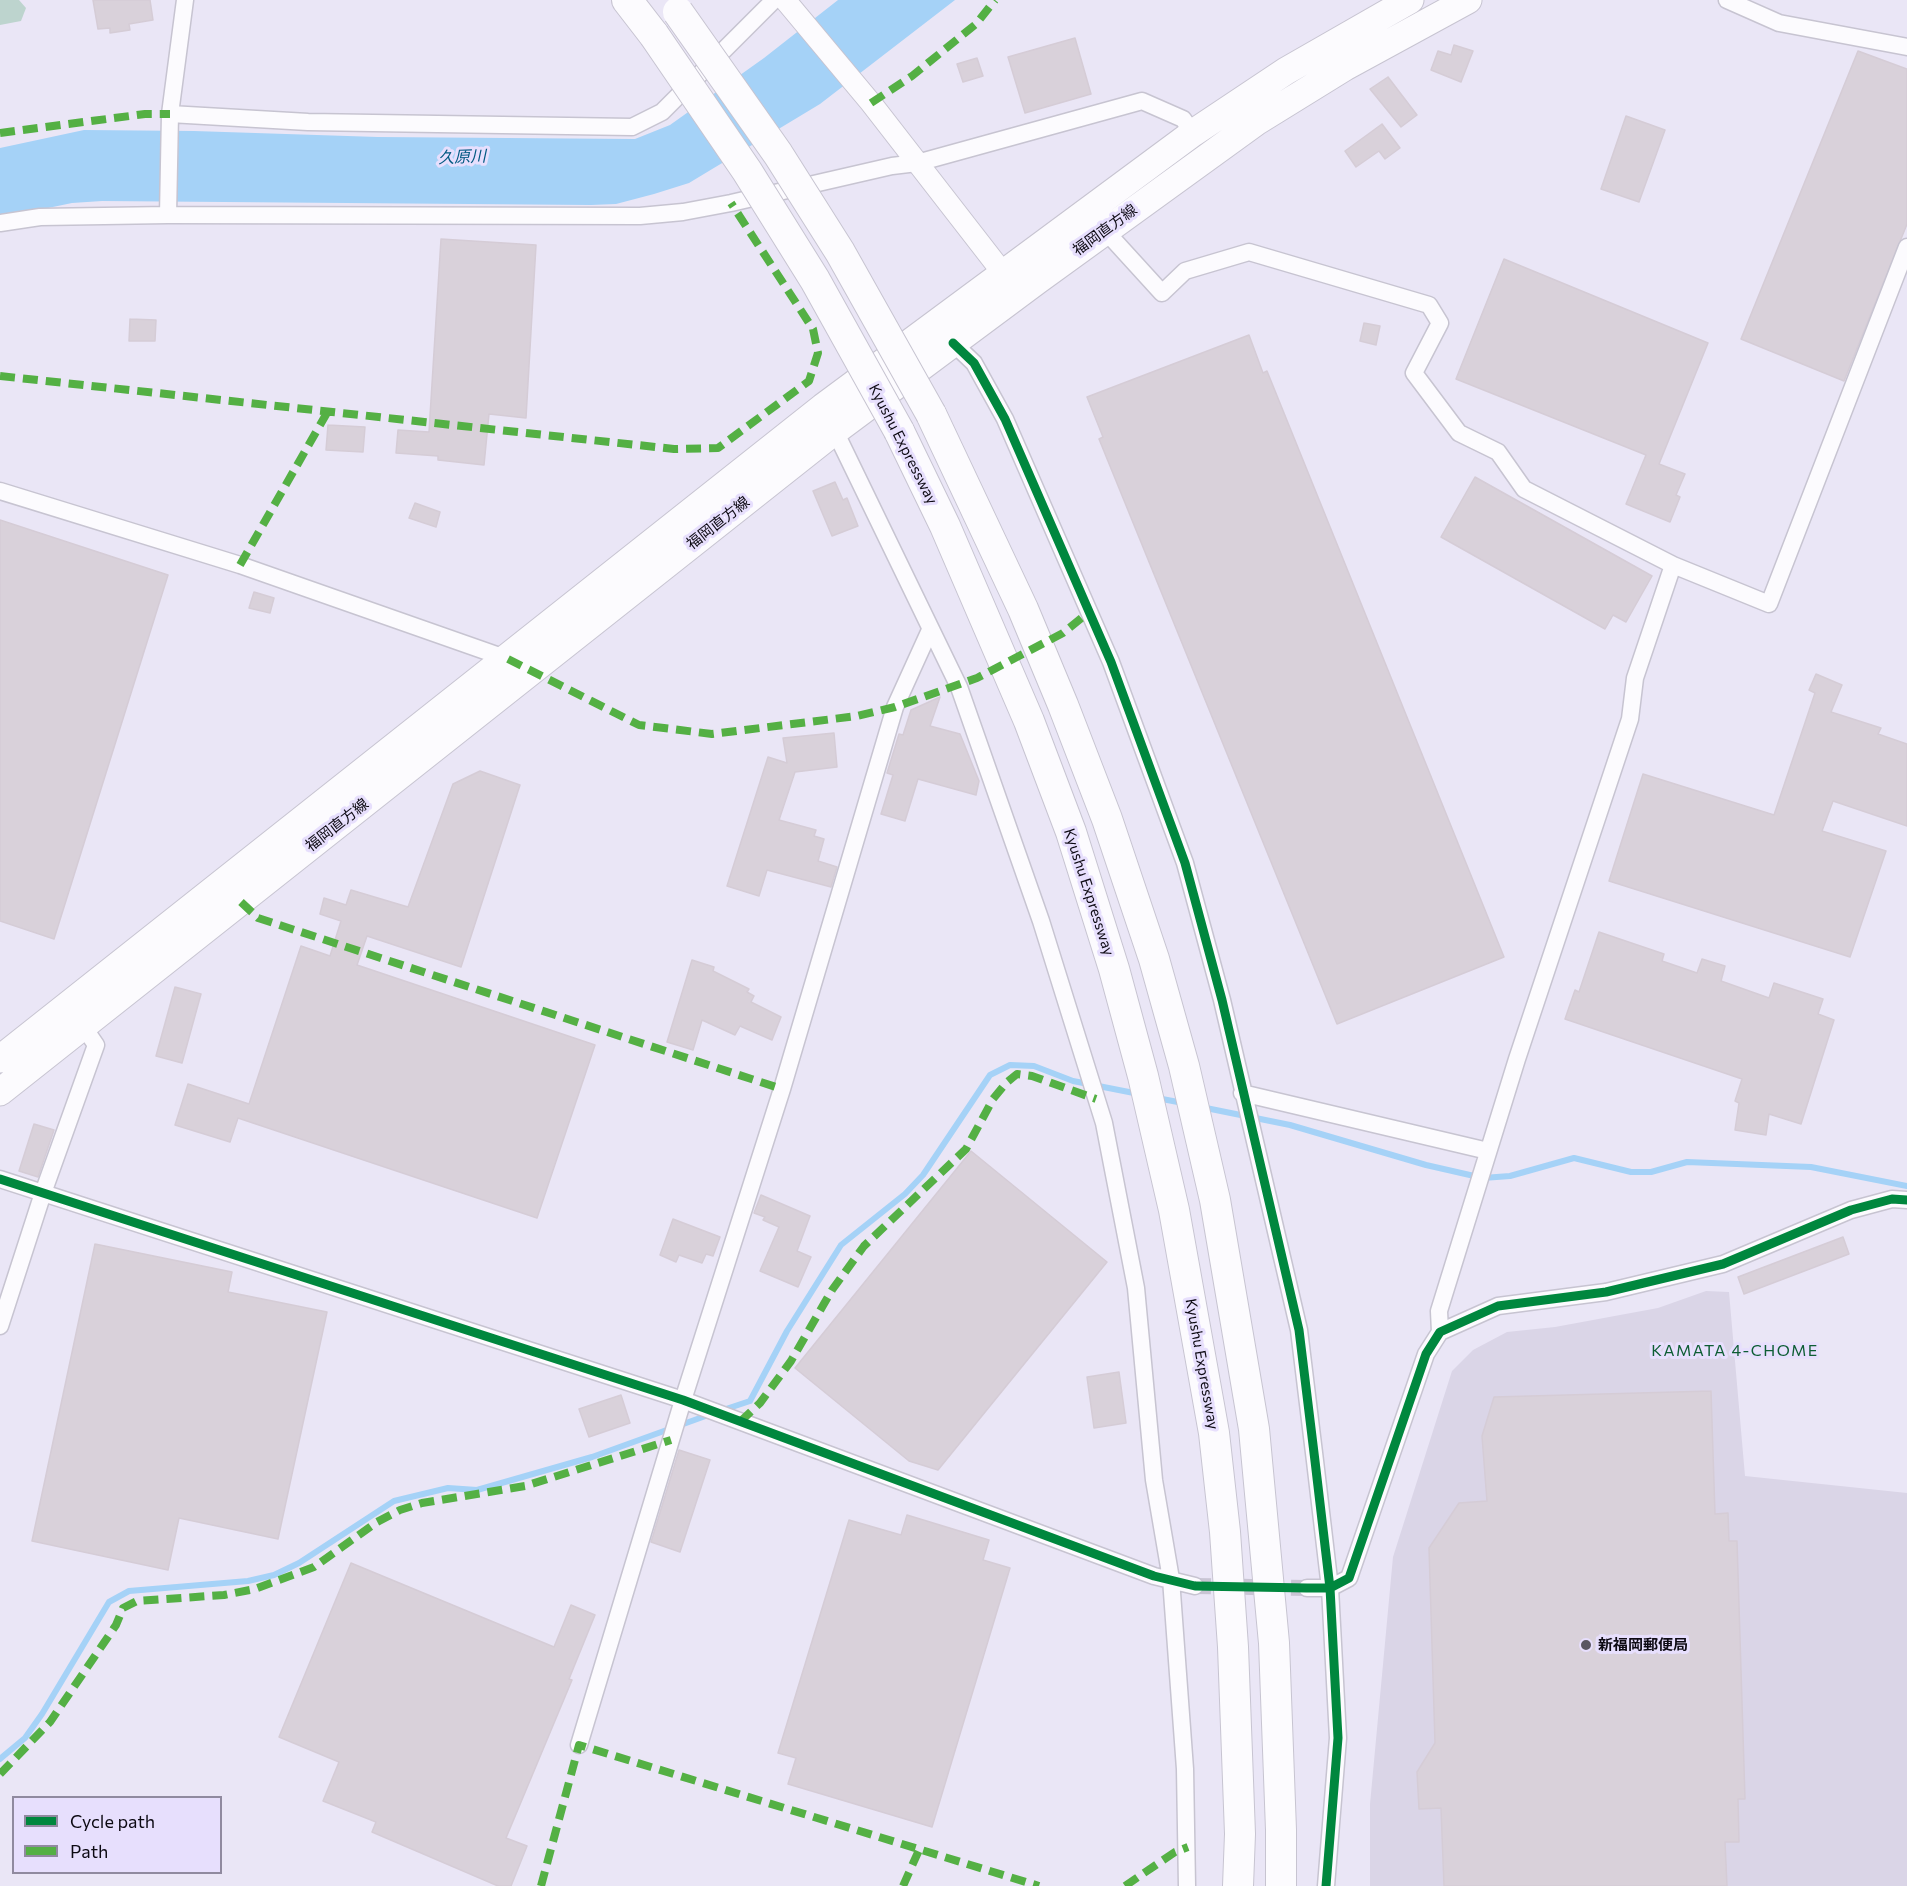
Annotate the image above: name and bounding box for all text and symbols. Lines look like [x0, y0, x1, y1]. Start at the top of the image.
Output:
water label: 久原川 [438, 147, 486, 167]
street label: 福岡直方線 [1069, 201, 1141, 259]
street label: Kyushu Expressway [865, 381, 941, 507]
street label: 福岡直方線 [683, 493, 753, 553]
street label: 福岡直方線 [302, 795, 372, 855]
street label: Kyushu Expressway [1060, 826, 1118, 958]
street label: Kyushu Expressway [1182, 1297, 1222, 1431]
district label: KAMATA 4-CHOME [1651, 1341, 1819, 1361]
place label: 新福岡郵便局 [1598, 1636, 1688, 1654]
marker: 新福岡郵便局 [1579, 1638, 1593, 1652]
legend [12, 1796, 222, 1874]
text: Cycle path [70, 1810, 155, 1832]
text: Path [70, 1840, 108, 1862]

